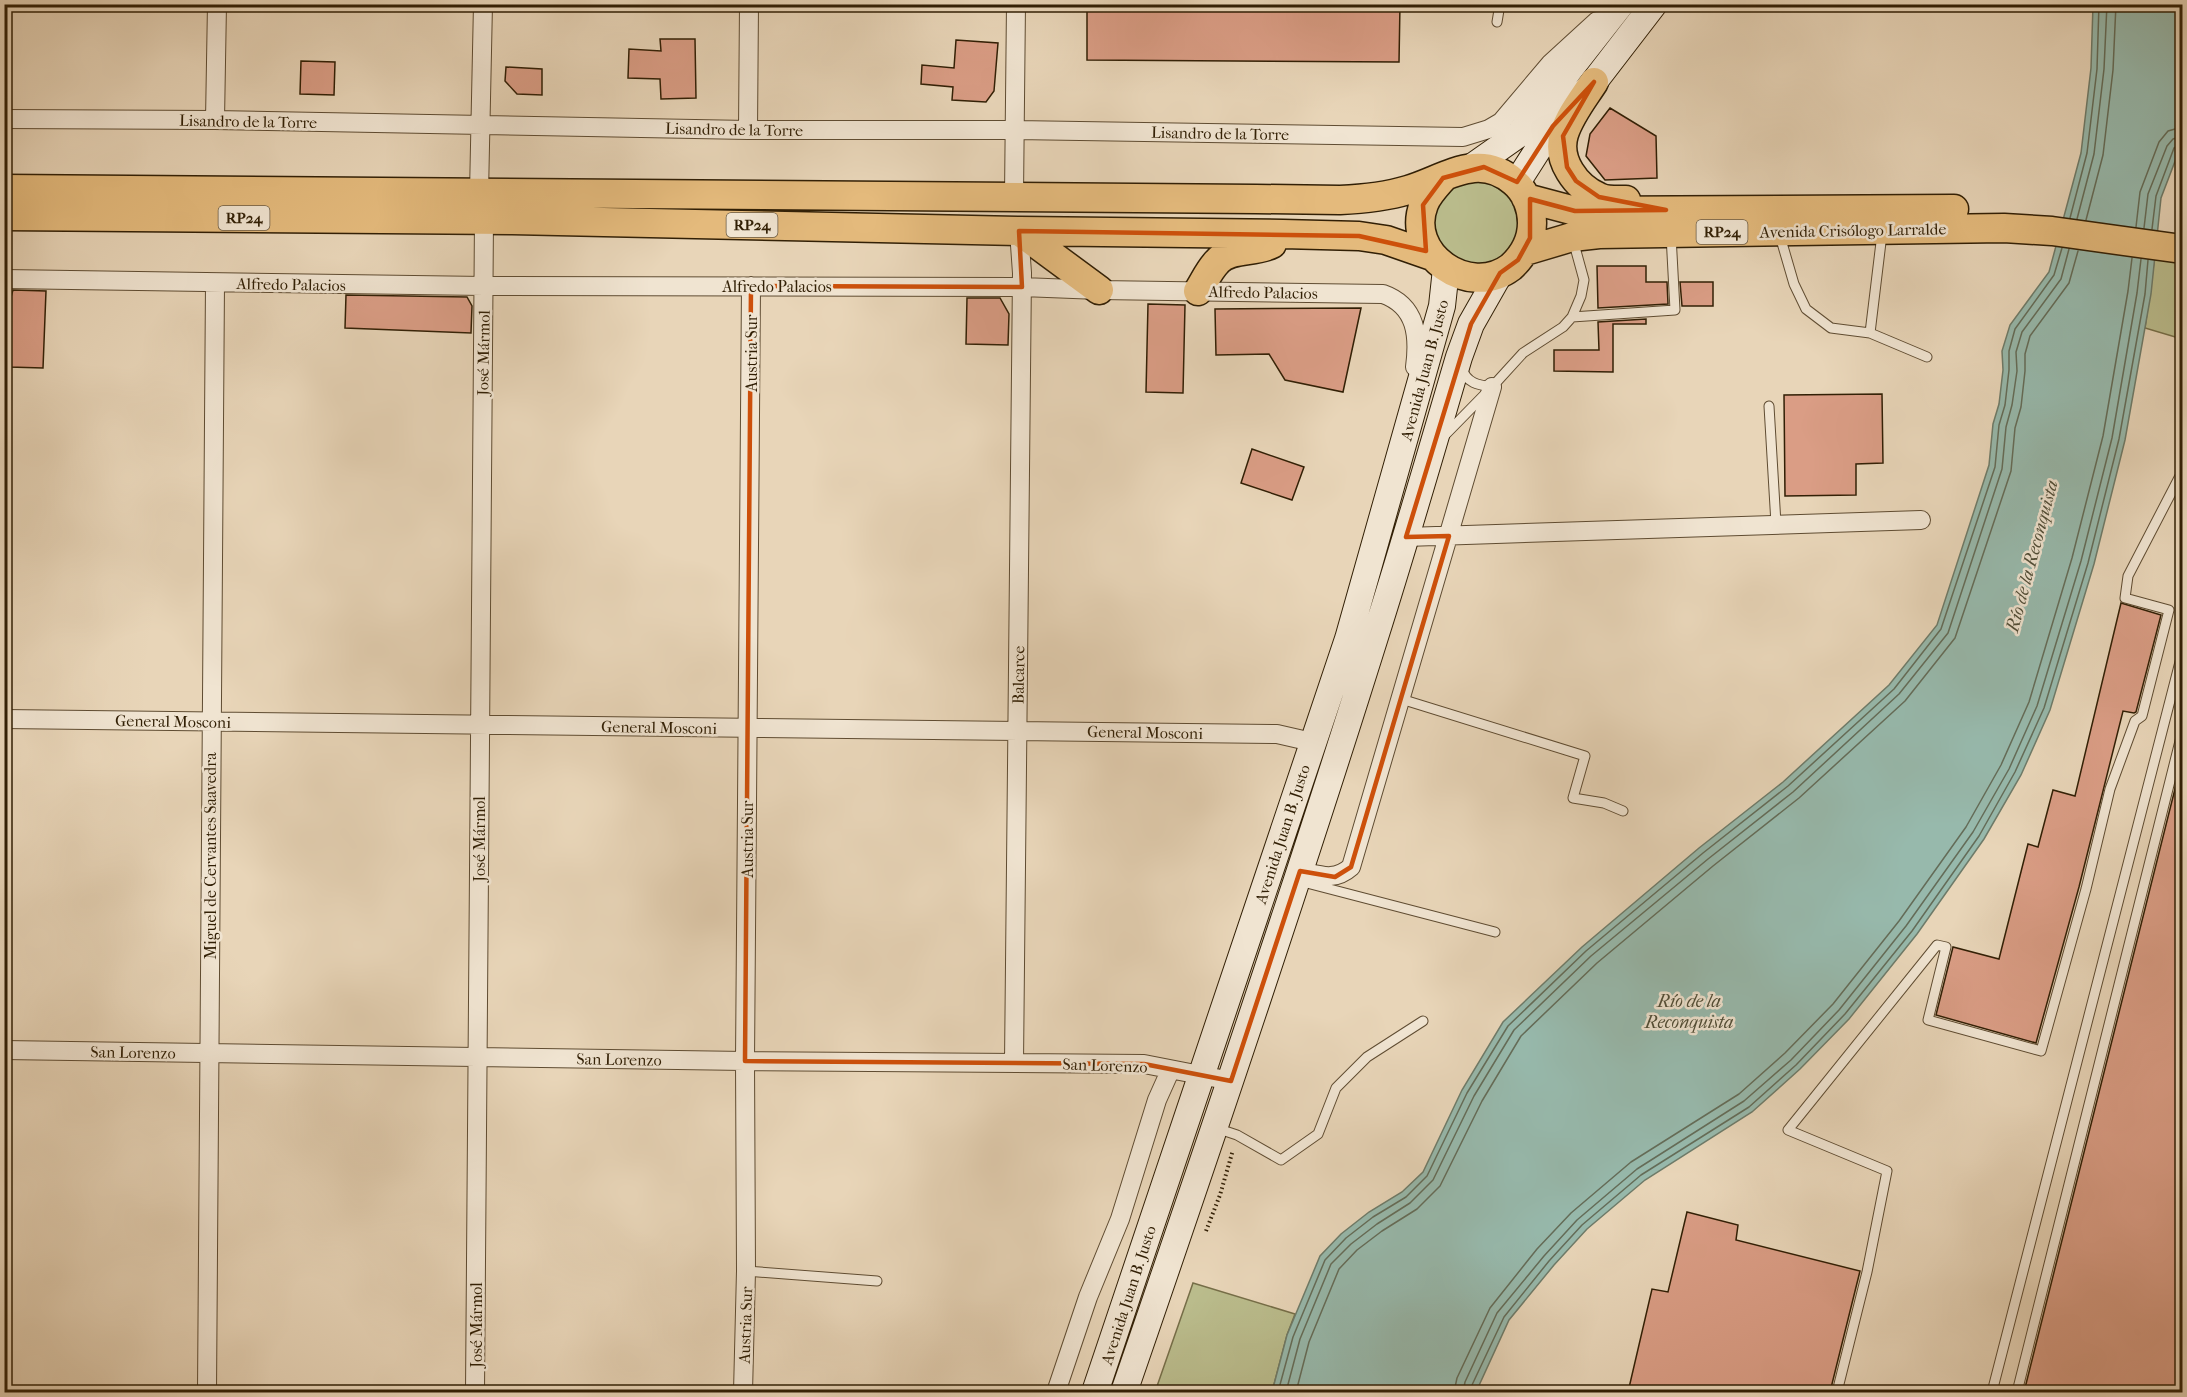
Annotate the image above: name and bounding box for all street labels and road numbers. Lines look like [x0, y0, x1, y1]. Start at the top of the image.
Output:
street label: Lisandro de la Torre [179, 111, 317, 132]
street label: Lisandro de la Torre [665, 119, 803, 140]
street label: Lisandro de la Torre [1151, 123, 1289, 144]
road number: RP24 [218, 206, 270, 230]
road number: RP24 [726, 213, 777, 237]
street label: Avenida Crisólogo Larralde [1758, 219, 1947, 242]
road number: RP24 [1696, 220, 1748, 244]
street label: Alfredo Palacios [235, 274, 346, 295]
street label: Alfredo Palacios [721, 277, 832, 296]
street label: Alfredo Palacios [1207, 282, 1318, 303]
street label: Avenida Juan B. Justo [1396, 297, 1452, 444]
street label: José Mármol [473, 310, 494, 398]
street label: Austria Sur [742, 314, 761, 393]
street label: Balcarce [1008, 646, 1029, 704]
street label: General Mosconi [115, 711, 231, 732]
street label: General Mosconi [601, 717, 717, 738]
street label: General Mosconi [1087, 722, 1203, 743]
street label: Miguel de Cervantes Saavedra [201, 752, 220, 960]
street label: Avenida Juan B. Justo [1251, 762, 1314, 907]
street label: José Mármol [470, 796, 489, 884]
street label: Austria Sur [738, 800, 757, 879]
street label: San Lorenzo [90, 1042, 176, 1063]
street label: San Lorenzo [576, 1049, 662, 1070]
street label: San Lorenzo [1062, 1055, 1148, 1076]
street label: Avenida Juan B. Justo [1097, 1223, 1160, 1368]
street label: José Mármol [467, 1282, 486, 1370]
street label: Austria Sur [735, 1286, 756, 1365]

